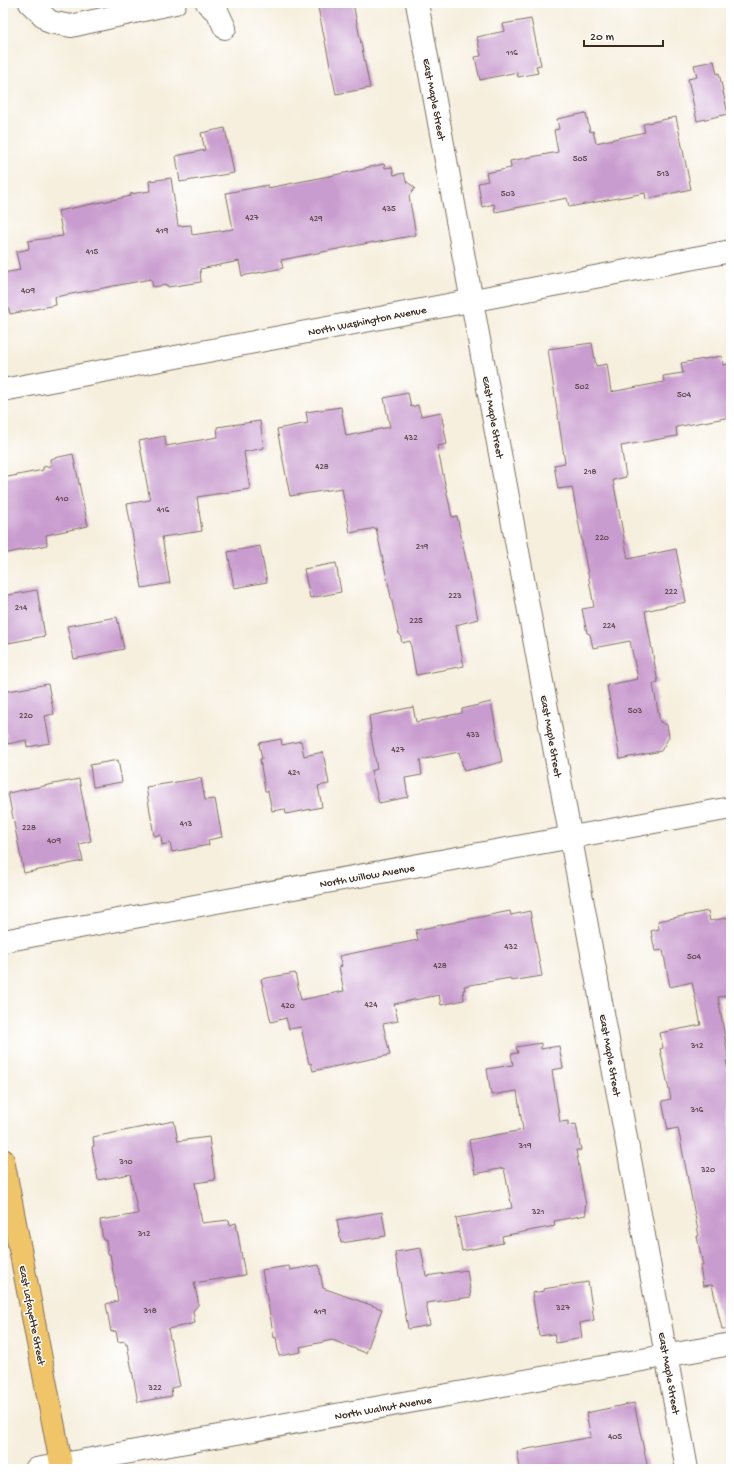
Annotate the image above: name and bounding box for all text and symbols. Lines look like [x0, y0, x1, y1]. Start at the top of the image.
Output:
scale bar [584, 22, 663, 48]
text: 20 m [590, 31, 615, 45]
house number: 116 [505, 48, 518, 59]
street label: East Maple Street [419, 57, 447, 143]
house number: 505 [573, 154, 588, 165]
house number: 513 [656, 169, 670, 180]
house number: 503 [501, 189, 516, 200]
house number: 435 [382, 204, 396, 215]
house number: 427 [245, 213, 259, 224]
house number: 429 [309, 214, 323, 225]
house number: 419 [156, 226, 169, 237]
house number: 415 [86, 247, 99, 258]
house number: 409 [21, 286, 35, 297]
street label: North Washington Avenue [307, 305, 428, 339]
street label: East Maple Street [479, 375, 505, 461]
house number: 502 [575, 382, 590, 393]
house number: 504 [677, 390, 692, 401]
house number: 432 [404, 433, 418, 444]
house number: 428 [315, 462, 329, 473]
house number: 218 [584, 467, 597, 478]
house number: 410 [55, 494, 69, 505]
house number: 416 [157, 505, 170, 516]
house number: 220 [595, 533, 609, 544]
house number: 219 [416, 542, 429, 553]
house number: 222 [664, 587, 678, 598]
house number: 223 [448, 591, 462, 602]
house number: 214 [15, 603, 28, 614]
house number: 225 [409, 616, 423, 627]
house number: 224 [602, 621, 616, 632]
street label: East Maple Street [537, 694, 563, 780]
house number: 503 [628, 706, 643, 717]
house number: 220 [19, 711, 33, 722]
house number: 433 [466, 730, 480, 741]
house number: 427 [391, 745, 405, 756]
house number: 421 [288, 768, 301, 779]
house number: 413 [180, 819, 193, 830]
house number: 228 [22, 823, 36, 834]
house number: 409 [47, 836, 61, 847]
street label: North Willow Avenue [319, 863, 416, 891]
house number: 432 [504, 942, 518, 953]
house number: 504 [687, 952, 702, 963]
house number: 428 [433, 961, 447, 972]
house number: 424 [365, 1000, 378, 1011]
house number: 420 [281, 1001, 295, 1012]
street label: East Maple Street [596, 1013, 622, 1099]
house number: 312 [690, 1041, 704, 1052]
house number: 316 [690, 1105, 704, 1116]
house number: 319 [518, 1141, 532, 1152]
house number: 310 [118, 1157, 133, 1168]
house number: 320 [700, 1165, 715, 1176]
house number: 321 [531, 1207, 545, 1218]
house number: 312 [137, 1229, 151, 1240]
street label: East Lafayette Street [15, 1264, 48, 1368]
house number: 327 [555, 1303, 570, 1314]
house number: 318 [142, 1306, 157, 1317]
house number: 419 [314, 1307, 327, 1318]
street label: East Maple Street [655, 1331, 681, 1417]
house number: 322 [147, 1383, 162, 1394]
street label: North Walnut Avenue [334, 1394, 433, 1423]
house number: 405 [608, 1432, 622, 1443]

